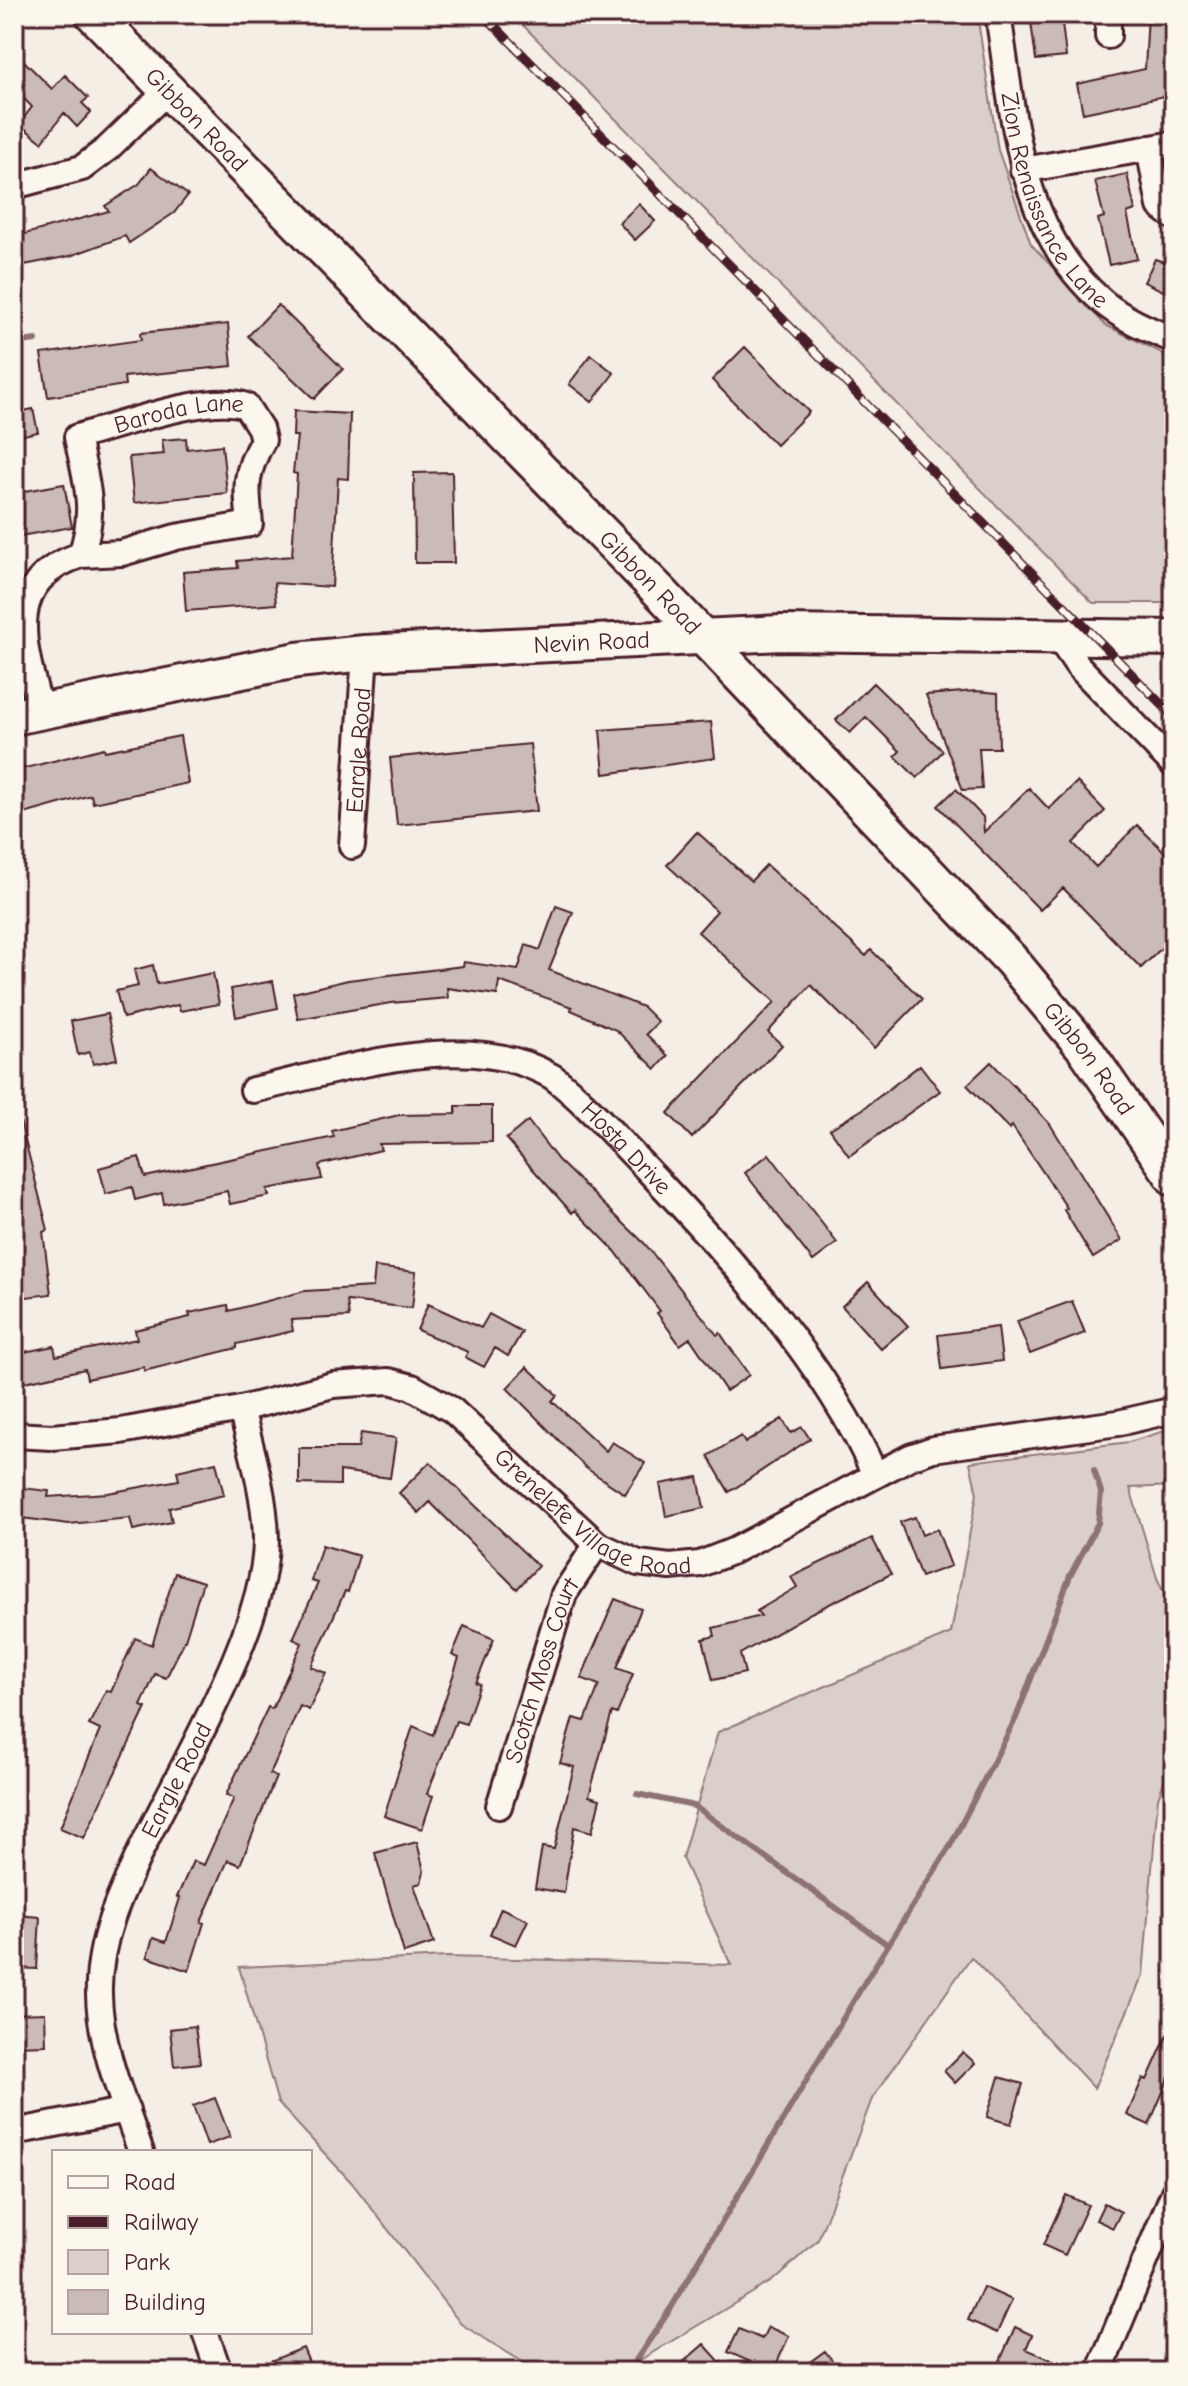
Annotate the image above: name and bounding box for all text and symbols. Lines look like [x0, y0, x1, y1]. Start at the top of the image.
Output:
street label: Gibbon Road [140, 62, 254, 177]
street label: Zion Renaissance Lane [995, 90, 1114, 314]
street label: Baroda Lane [111, 389, 246, 439]
street label: Gibbon Road [593, 525, 707, 640]
street label: Nevin Road [533, 625, 651, 659]
street label: Eargle Road [340, 687, 377, 814]
street label: Gibbon Road [1038, 996, 1140, 1120]
street label: Hosta Drive [576, 1095, 677, 1200]
street label: Grenelefe Village Road [489, 1442, 693, 1581]
street label: Scotch Moss Court [499, 1571, 585, 1766]
street label: Eargle Road [135, 1718, 218, 1842]
legend [52, 2150, 312, 2334]
text: Road [124, 2168, 176, 2196]
text: Railway [124, 2208, 198, 2236]
text: Park [124, 2248, 170, 2276]
text: Building [124, 2288, 206, 2316]

